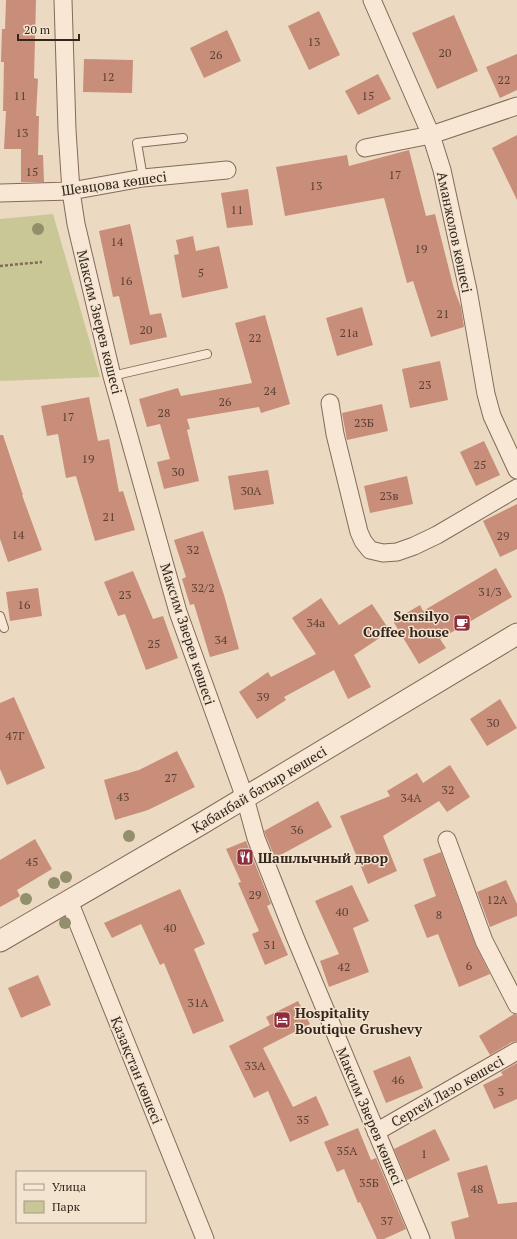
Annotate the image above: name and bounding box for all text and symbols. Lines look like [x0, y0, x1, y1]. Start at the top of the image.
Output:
scale bar [18, 16, 79, 42]
text: 20 m [24, 22, 51, 37]
house number: 13 [308, 34, 320, 49]
house number: 20 [439, 45, 451, 60]
house number: 26 [210, 47, 223, 62]
house number: 12 [102, 69, 114, 84]
house number: 22 [498, 72, 510, 87]
house number: 11 [14, 88, 26, 103]
house number: 15 [362, 88, 374, 103]
house number: 13 [16, 125, 28, 140]
house number: 15 [26, 164, 38, 179]
street label: Шевцова көшесі [60, 166, 168, 200]
house number: 17 [389, 167, 401, 182]
street label: Аманжолов көшесі [433, 170, 477, 294]
house number: 13 [310, 178, 322, 193]
house number: 11 [231, 202, 243, 217]
house number: 14 [111, 234, 124, 249]
house number: 19 [415, 241, 427, 256]
street label: Максим Зверев көшесі [73, 248, 127, 396]
house number: 5 [198, 265, 204, 280]
house number: 16 [120, 273, 133, 288]
house number: 21 [437, 306, 449, 321]
house number: 20 [140, 322, 152, 337]
house number: 21а [340, 325, 358, 340]
house number: 22 [249, 330, 261, 345]
house number: 23 [419, 377, 431, 392]
house number: 24 [264, 383, 277, 398]
house number: 26 [219, 394, 232, 409]
house number: 28 [158, 405, 170, 420]
house number: 17 [62, 409, 74, 424]
house number: 23Б [354, 415, 374, 430]
house number: 19 [82, 451, 94, 466]
house number: 25 [474, 457, 486, 472]
house number: 30 [172, 464, 184, 479]
house number: 30А [241, 483, 262, 498]
house number: 23в [379, 488, 399, 503]
house number: 21 [103, 509, 115, 524]
house number: 14 [12, 527, 25, 542]
house number: 29 [497, 528, 509, 543]
house number: 32 [187, 542, 199, 557]
street label: Максим Зверев көшесі [156, 561, 220, 707]
house number: 32/2 [191, 580, 215, 595]
house number: 31/3 [478, 584, 502, 599]
house number: 23 [119, 587, 131, 602]
house number: 16 [18, 597, 31, 612]
place label: Sensilyo Coffee house [363, 606, 449, 641]
cafe icon: Sensilyo Coffee house [452, 613, 472, 633]
house number: 34а [307, 615, 325, 630]
house number: 34 [215, 632, 228, 647]
house number: 25 [148, 636, 160, 651]
house number: 39 [257, 689, 269, 704]
house number: 30 [487, 715, 499, 730]
house number: 47Г [6, 728, 24, 743]
street label: Қабанбай батыр көшесі [188, 741, 330, 837]
house number: 27 [165, 770, 177, 785]
house number: 32 [442, 782, 454, 797]
house number: 43 [117, 789, 129, 804]
house number: 34А [401, 790, 422, 805]
house number: 36 [291, 822, 304, 837]
restaurant icon: Шашлычный двор [235, 847, 255, 867]
place label: Шашлычный двор [258, 848, 388, 867]
house number: 45 [26, 854, 38, 869]
house number: 29 [249, 887, 261, 902]
house number: 12А [487, 892, 508, 907]
house number: 40 [336, 904, 348, 919]
house number: 8 [436, 907, 442, 922]
house number: 40 [164, 920, 176, 935]
house number: 31 [264, 937, 276, 952]
house number: 6 [466, 958, 473, 973]
house number: 42 [338, 959, 350, 974]
house number: 31А [188, 995, 209, 1010]
place label: Hospitality Boutique Grushevy [295, 1003, 423, 1038]
hotel icon: Hospitality Boutique Grushevy [272, 1010, 292, 1030]
street label: Қазақстан көшесі [107, 1013, 167, 1127]
street label: Максим Зверев көшесі [332, 1044, 408, 1188]
street label: Сергей Лазо көшесі [387, 1051, 507, 1131]
house number: 33А [245, 1058, 266, 1073]
house number: 46 [392, 1072, 405, 1087]
house number: 3 [498, 1084, 504, 1099]
house number: 35 [297, 1112, 309, 1127]
house number: 35А [337, 1143, 358, 1158]
house number: 1 [421, 1146, 427, 1161]
legend [16, 1171, 146, 1223]
house number: 35Б [359, 1175, 379, 1190]
text: Улица [52, 1179, 86, 1194]
house number: 48 [471, 1181, 483, 1196]
text: Парк [52, 1199, 80, 1214]
house number: 37 [381, 1213, 393, 1228]

